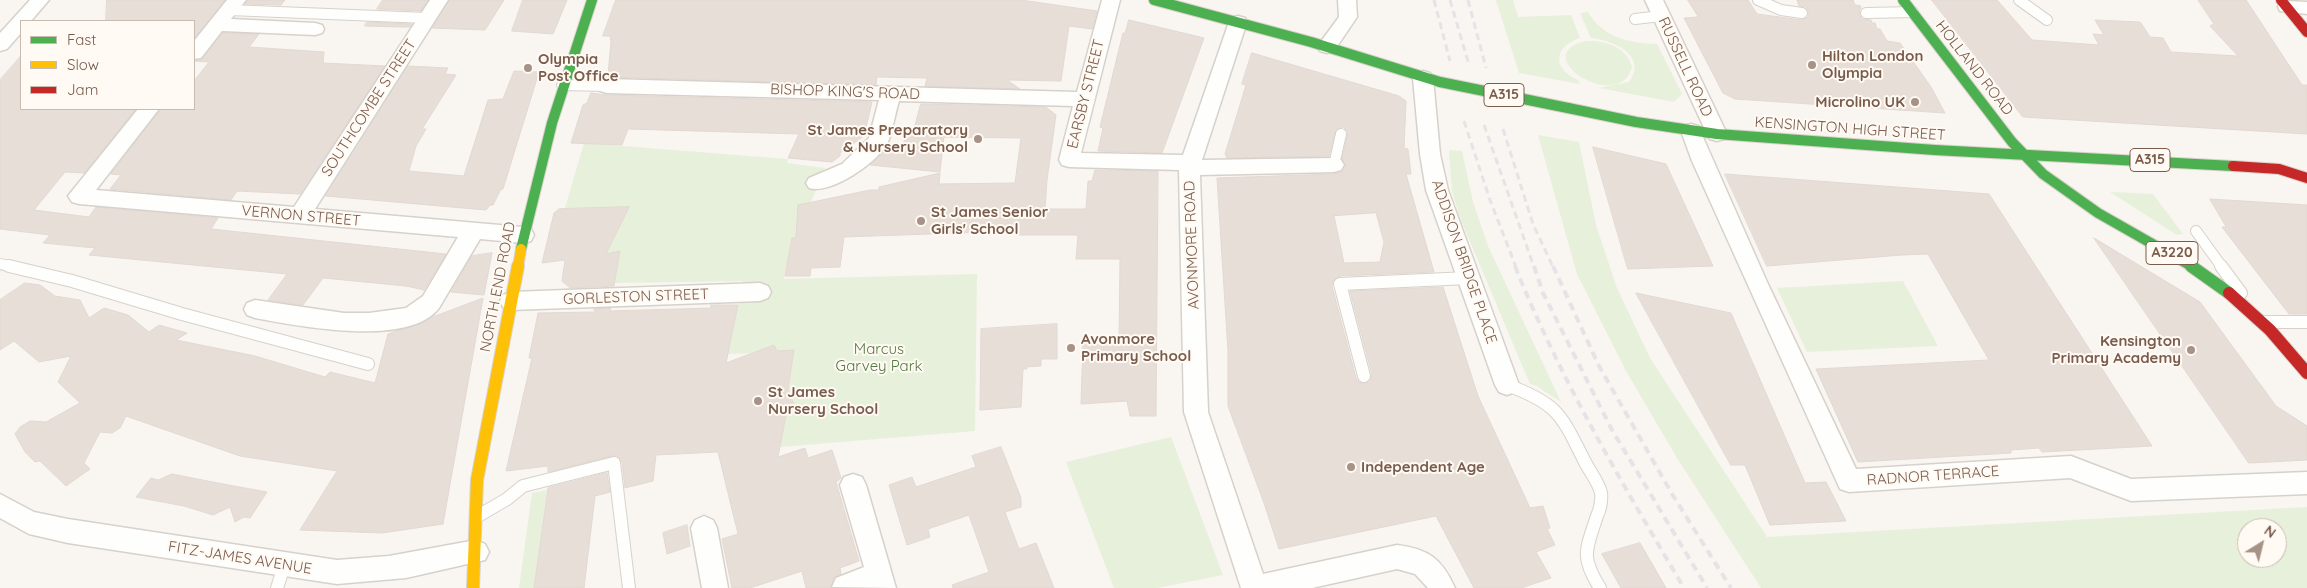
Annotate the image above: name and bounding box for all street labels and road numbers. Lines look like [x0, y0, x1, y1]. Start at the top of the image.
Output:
street label: RUSSELL ROAD [1654, 14, 1716, 120]
street label: HOLLAND ROAD [1931, 17, 2017, 119]
street label: SOUTHCOMBE STREET [318, 36, 420, 180]
street label: EARSBY STREET [1064, 37, 1108, 151]
street label: BISHOP KING'S ROAD [770, 80, 920, 104]
road number: A315 [1484, 84, 1524, 106]
street label: KENSINGTON HIGH STREET [1754, 113, 1946, 145]
road number: A315 [2130, 148, 2170, 172]
street label: ADDISON BRIDGE PLACE [1427, 178, 1501, 346]
street label: AVONMORE ROAD [1181, 180, 1203, 310]
street label: VERNON STREET [241, 202, 361, 230]
street label: NORTH END ROAD [477, 220, 519, 354]
road number: A3220 [2146, 242, 2198, 264]
street label: GORLESTON STREET [563, 285, 709, 309]
street label: RADNOR TERRACE [1866, 462, 2000, 490]
street label: FITZ-JAMES AVENUE [167, 538, 313, 578]

